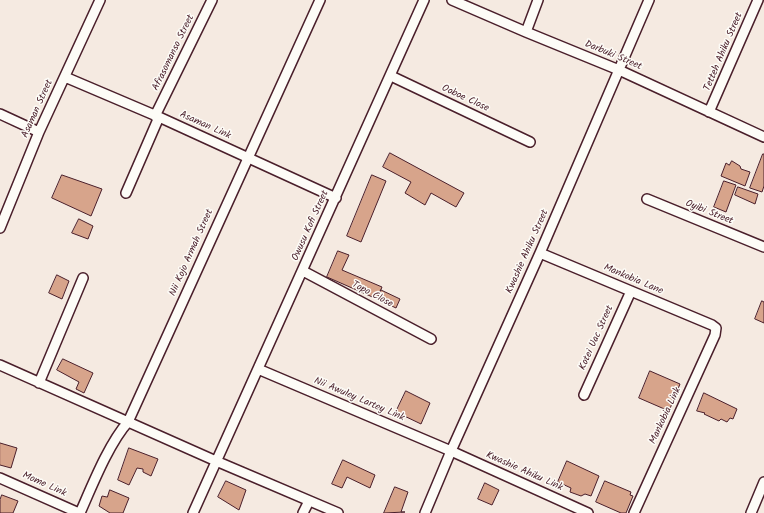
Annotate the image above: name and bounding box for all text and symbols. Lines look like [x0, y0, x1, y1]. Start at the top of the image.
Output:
street label: Tetteh Ahiku Street [702, 11, 746, 93]
street label: Afrasomanso Street [150, 13, 198, 93]
street label: Darbuki Street [583, 39, 643, 73]
street label: Asaman Street [20, 78, 56, 140]
street label: Ooboe Close [439, 83, 491, 115]
street label: Asaman Link [177, 109, 233, 143]
street label: Owusu Kofi Street [290, 189, 332, 263]
street label: Oyibi Street [683, 198, 735, 228]
street label: Nii Kojo Armah Street [167, 208, 217, 298]
street label: Kwashie Ahiku Street [504, 208, 552, 296]
street label: Mankobia Lane [601, 262, 665, 298]
street label: Topo Close [349, 279, 395, 311]
street label: Kotei Uac Street [577, 304, 617, 372]
street label: Nii Awuley Lartey Link [312, 375, 406, 425]
street label: Mankobia Link [648, 386, 684, 446]
street label: Kwashie Ahiku Link [484, 450, 564, 494]
street label: Mome Link [20, 470, 68, 500]

